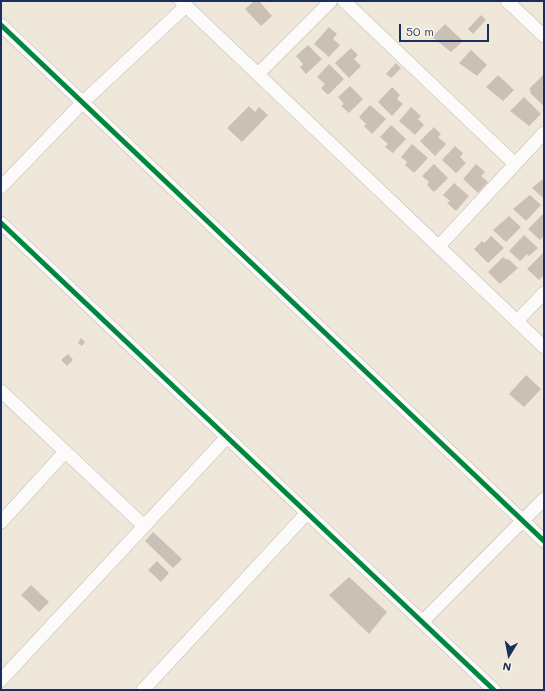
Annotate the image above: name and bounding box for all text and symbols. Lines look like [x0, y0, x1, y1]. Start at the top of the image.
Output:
scale bar [401, 16, 491, 42]
text: 50 m [406, 23, 434, 39]
north arrow [489, 635, 529, 675]
text: N [501, 659, 512, 675]

